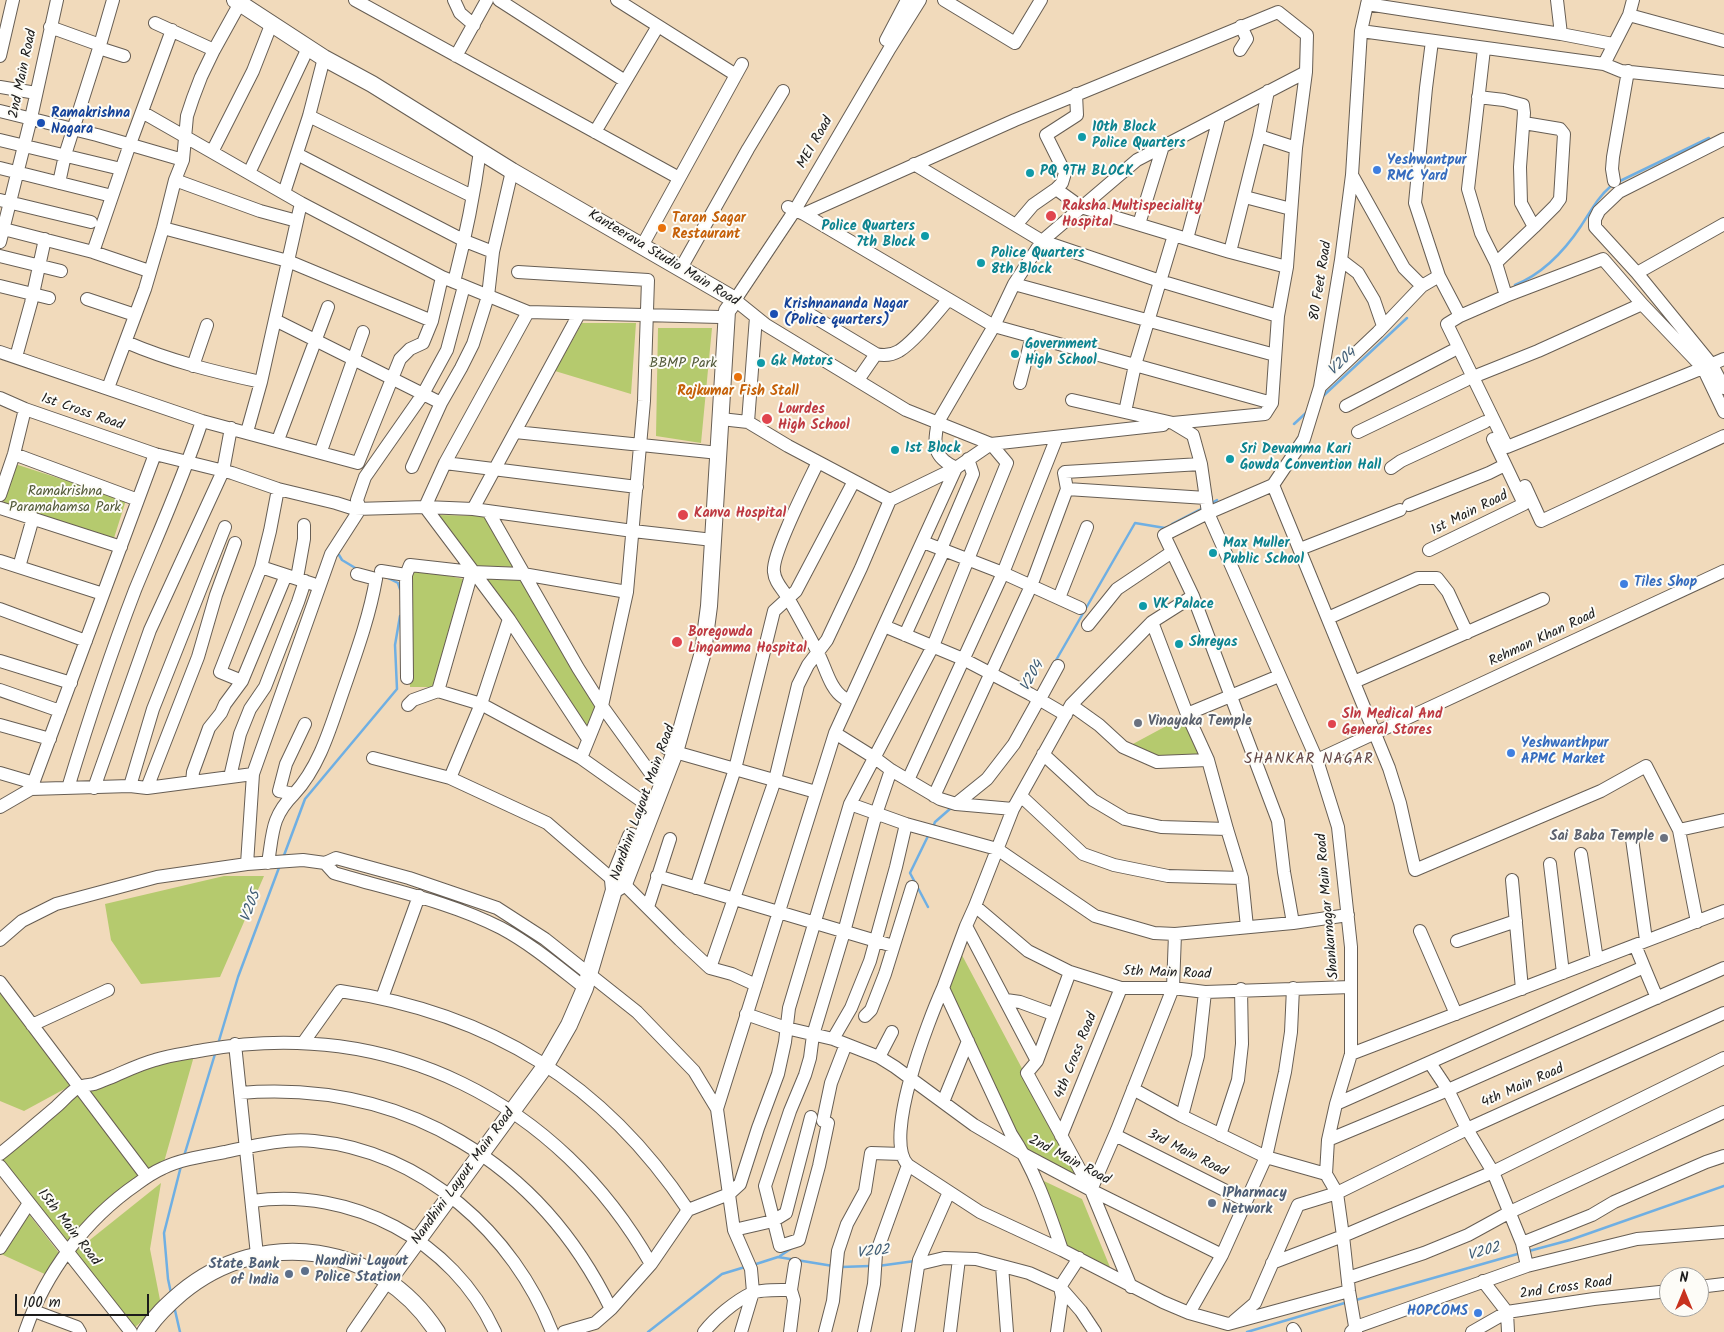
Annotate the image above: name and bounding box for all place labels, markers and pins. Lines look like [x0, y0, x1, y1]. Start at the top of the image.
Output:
place label: Ramakrishna Nagara [51, 107, 130, 140]
marker: Ramakrishna Nagara [35, 117, 47, 129]
place label: 10th Block Police Quarters [1092, 121, 1185, 154]
marker: 10th Block Police Quarters [1076, 131, 1088, 143]
place label: Yeshwantpur RMC Yard [1387, 154, 1467, 186]
marker: Yeshwantpur RMC Yard [1371, 164, 1383, 176]
place label: PQ 9TH BLOCK [1040, 165, 1134, 181]
marker: PQ 9TH BLOCK [1024, 167, 1036, 179]
place label: Raksha Multispeciality Hospital [1062, 200, 1202, 232]
marker: Raksha Multispeciality Hospital [1044, 209, 1058, 223]
place label: Taran Sagar Restaurant [672, 212, 746, 244]
place label: Police Quarters 7th Block [822, 220, 915, 252]
marker: Taran Sagar Restaurant [656, 222, 668, 234]
marker: Police Quarters 7th Block [919, 230, 931, 242]
place label: Police Quarters 8th Block [991, 247, 1084, 280]
marker: Police Quarters 8th Block [975, 257, 987, 269]
place label: Krishnananda Nagar (Police quarters) [784, 298, 908, 331]
marker: Krishnananda Nagar (Police quarters) [768, 308, 780, 320]
place label: Government High School [1025, 338, 1098, 371]
marker: Government High School [1009, 348, 1021, 360]
place label: Gk Motors [771, 355, 833, 371]
marker: Gk Motors [755, 357, 767, 369]
marker: Rajkumar Fish Stall [732, 371, 744, 383]
place label: Rajkumar Fish Stall [677, 385, 799, 401]
place label: Lourdes High School [778, 403, 850, 436]
marker: Lourdes High School [760, 412, 774, 426]
place label: 1st Block [905, 442, 960, 458]
place label: Sri Devamma Kari Gowda Convention Hall [1240, 443, 1381, 476]
marker: 1st Block [889, 444, 901, 456]
marker: Sri Devamma Kari Gowda Convention Hall [1224, 453, 1236, 465]
place label: Kanva Hospital [694, 507, 786, 523]
marker: Kanva Hospital [676, 508, 690, 522]
place label: Max Muller Public School [1223, 537, 1304, 570]
marker: Max Muller Public School [1207, 547, 1219, 559]
place label: Tiles Shop [1634, 576, 1697, 592]
marker: Tiles Shop [1618, 578, 1630, 590]
place label: VK Palace [1153, 598, 1214, 614]
marker: VK Palace [1137, 600, 1149, 612]
place label: Boregowda Lingamma Hospital [688, 626, 807, 658]
marker: Boregowda Lingamma Hospital [670, 635, 684, 649]
place label: Shreyas [1189, 636, 1237, 652]
marker: Shreyas [1173, 638, 1185, 650]
place label: Sln Medical And General Stores [1342, 708, 1442, 740]
place label: Vinayaka Temple [1148, 715, 1252, 731]
marker: Vinayaka Temple [1132, 717, 1144, 729]
marker: Sln Medical And General Stores [1326, 718, 1338, 730]
place label: Yeshwanthpur APMC Market [1521, 737, 1609, 770]
marker: Yeshwanthpur APMC Market [1505, 747, 1517, 759]
place label: Sai Baba Temple [1550, 830, 1654, 846]
marker: Sai Baba Temple [1658, 832, 1670, 844]
place label: 1Pharmacy Network [1222, 1187, 1287, 1220]
marker: 1Pharmacy Network [1206, 1197, 1218, 1209]
place label: Nandini Layout Police Station [315, 1255, 408, 1288]
place label: State Bank of India [209, 1258, 279, 1290]
marker: Nandini Layout Police Station [299, 1265, 311, 1277]
marker: State Bank of India [283, 1268, 295, 1280]
place label: HOPCOMS [1407, 1305, 1468, 1321]
marker: HOPCOMS [1472, 1307, 1484, 1319]

